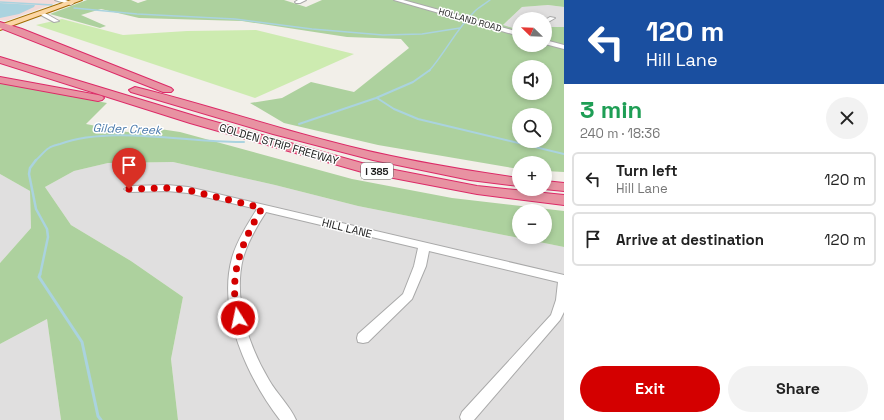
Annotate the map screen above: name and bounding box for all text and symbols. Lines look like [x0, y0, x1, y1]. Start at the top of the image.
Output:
street label: HOLLAND ROAD [437, 5, 503, 35]
north arrow [512, 12, 552, 52]
map controls [512, 12, 552, 244]
text: 120 m [646, 13, 724, 49]
icon: left [580, 16, 632, 68]
text: Hill Lane [646, 48, 718, 71]
button: sound [512, 60, 552, 100]
text: 3 min [580, 94, 642, 125]
button: close [826, 97, 868, 139]
button: search [512, 108, 552, 148]
water label: Gilder Creek [92, 120, 163, 138]
street label: GOLDEN STRIP FREEWAY [218, 120, 341, 168]
text: 240 m · 18:36 [580, 125, 660, 142]
pin [112, 148, 146, 189]
icon: arrive [118, 154, 140, 176]
button: + [512, 156, 552, 196]
text: Turn left [616, 161, 678, 180]
road number: I 385 [361, 163, 393, 179]
icon: left [582, 168, 604, 190]
text: 120 m [824, 170, 866, 189]
text: Hill Lane [616, 180, 668, 197]
button: − [512, 204, 552, 244]
street label: HILL LANE [321, 215, 373, 241]
icon: arrive [582, 228, 604, 250]
text: Arrive at destination [616, 230, 764, 249]
text: 120 m [824, 230, 866, 249]
position arrow [217, 297, 259, 339]
button: Exit [580, 366, 720, 412]
button: Share [728, 366, 868, 412]

